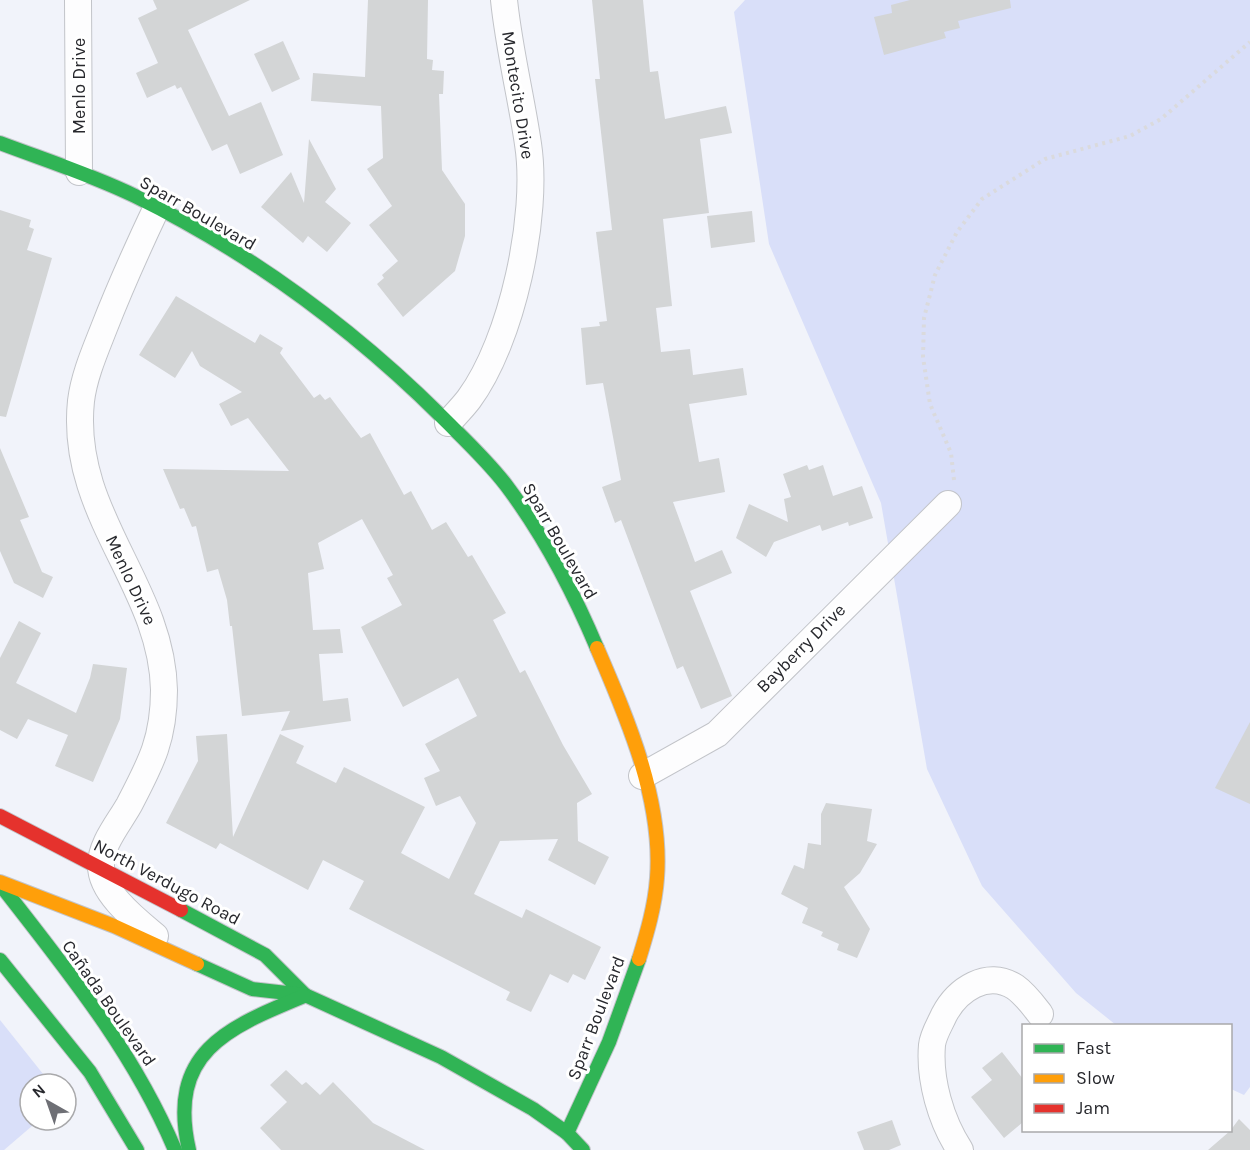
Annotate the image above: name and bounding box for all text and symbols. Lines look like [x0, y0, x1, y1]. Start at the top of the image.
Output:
street label: Montecito Drive [497, 29, 539, 161]
street label: Menlo Drive [68, 38, 90, 134]
street label: Sparr Boulevard [136, 171, 260, 255]
street label: Sparr Boulevard [518, 479, 602, 603]
street label: Menlo Drive [101, 532, 161, 628]
street label: Bayberry Drive [752, 599, 850, 697]
street label: North Verdugo Road [90, 834, 244, 930]
street label: Cañada Boulevard [57, 936, 161, 1070]
street label: Sparr Boulevard [562, 953, 630, 1083]
legend [1022, 1024, 1232, 1132]
text: Fast [1076, 1037, 1111, 1059]
text: Slow [1076, 1067, 1115, 1089]
north arrow [18, 1072, 78, 1132]
text: N [28, 1080, 49, 1102]
text: Jam [1076, 1097, 1110, 1119]

